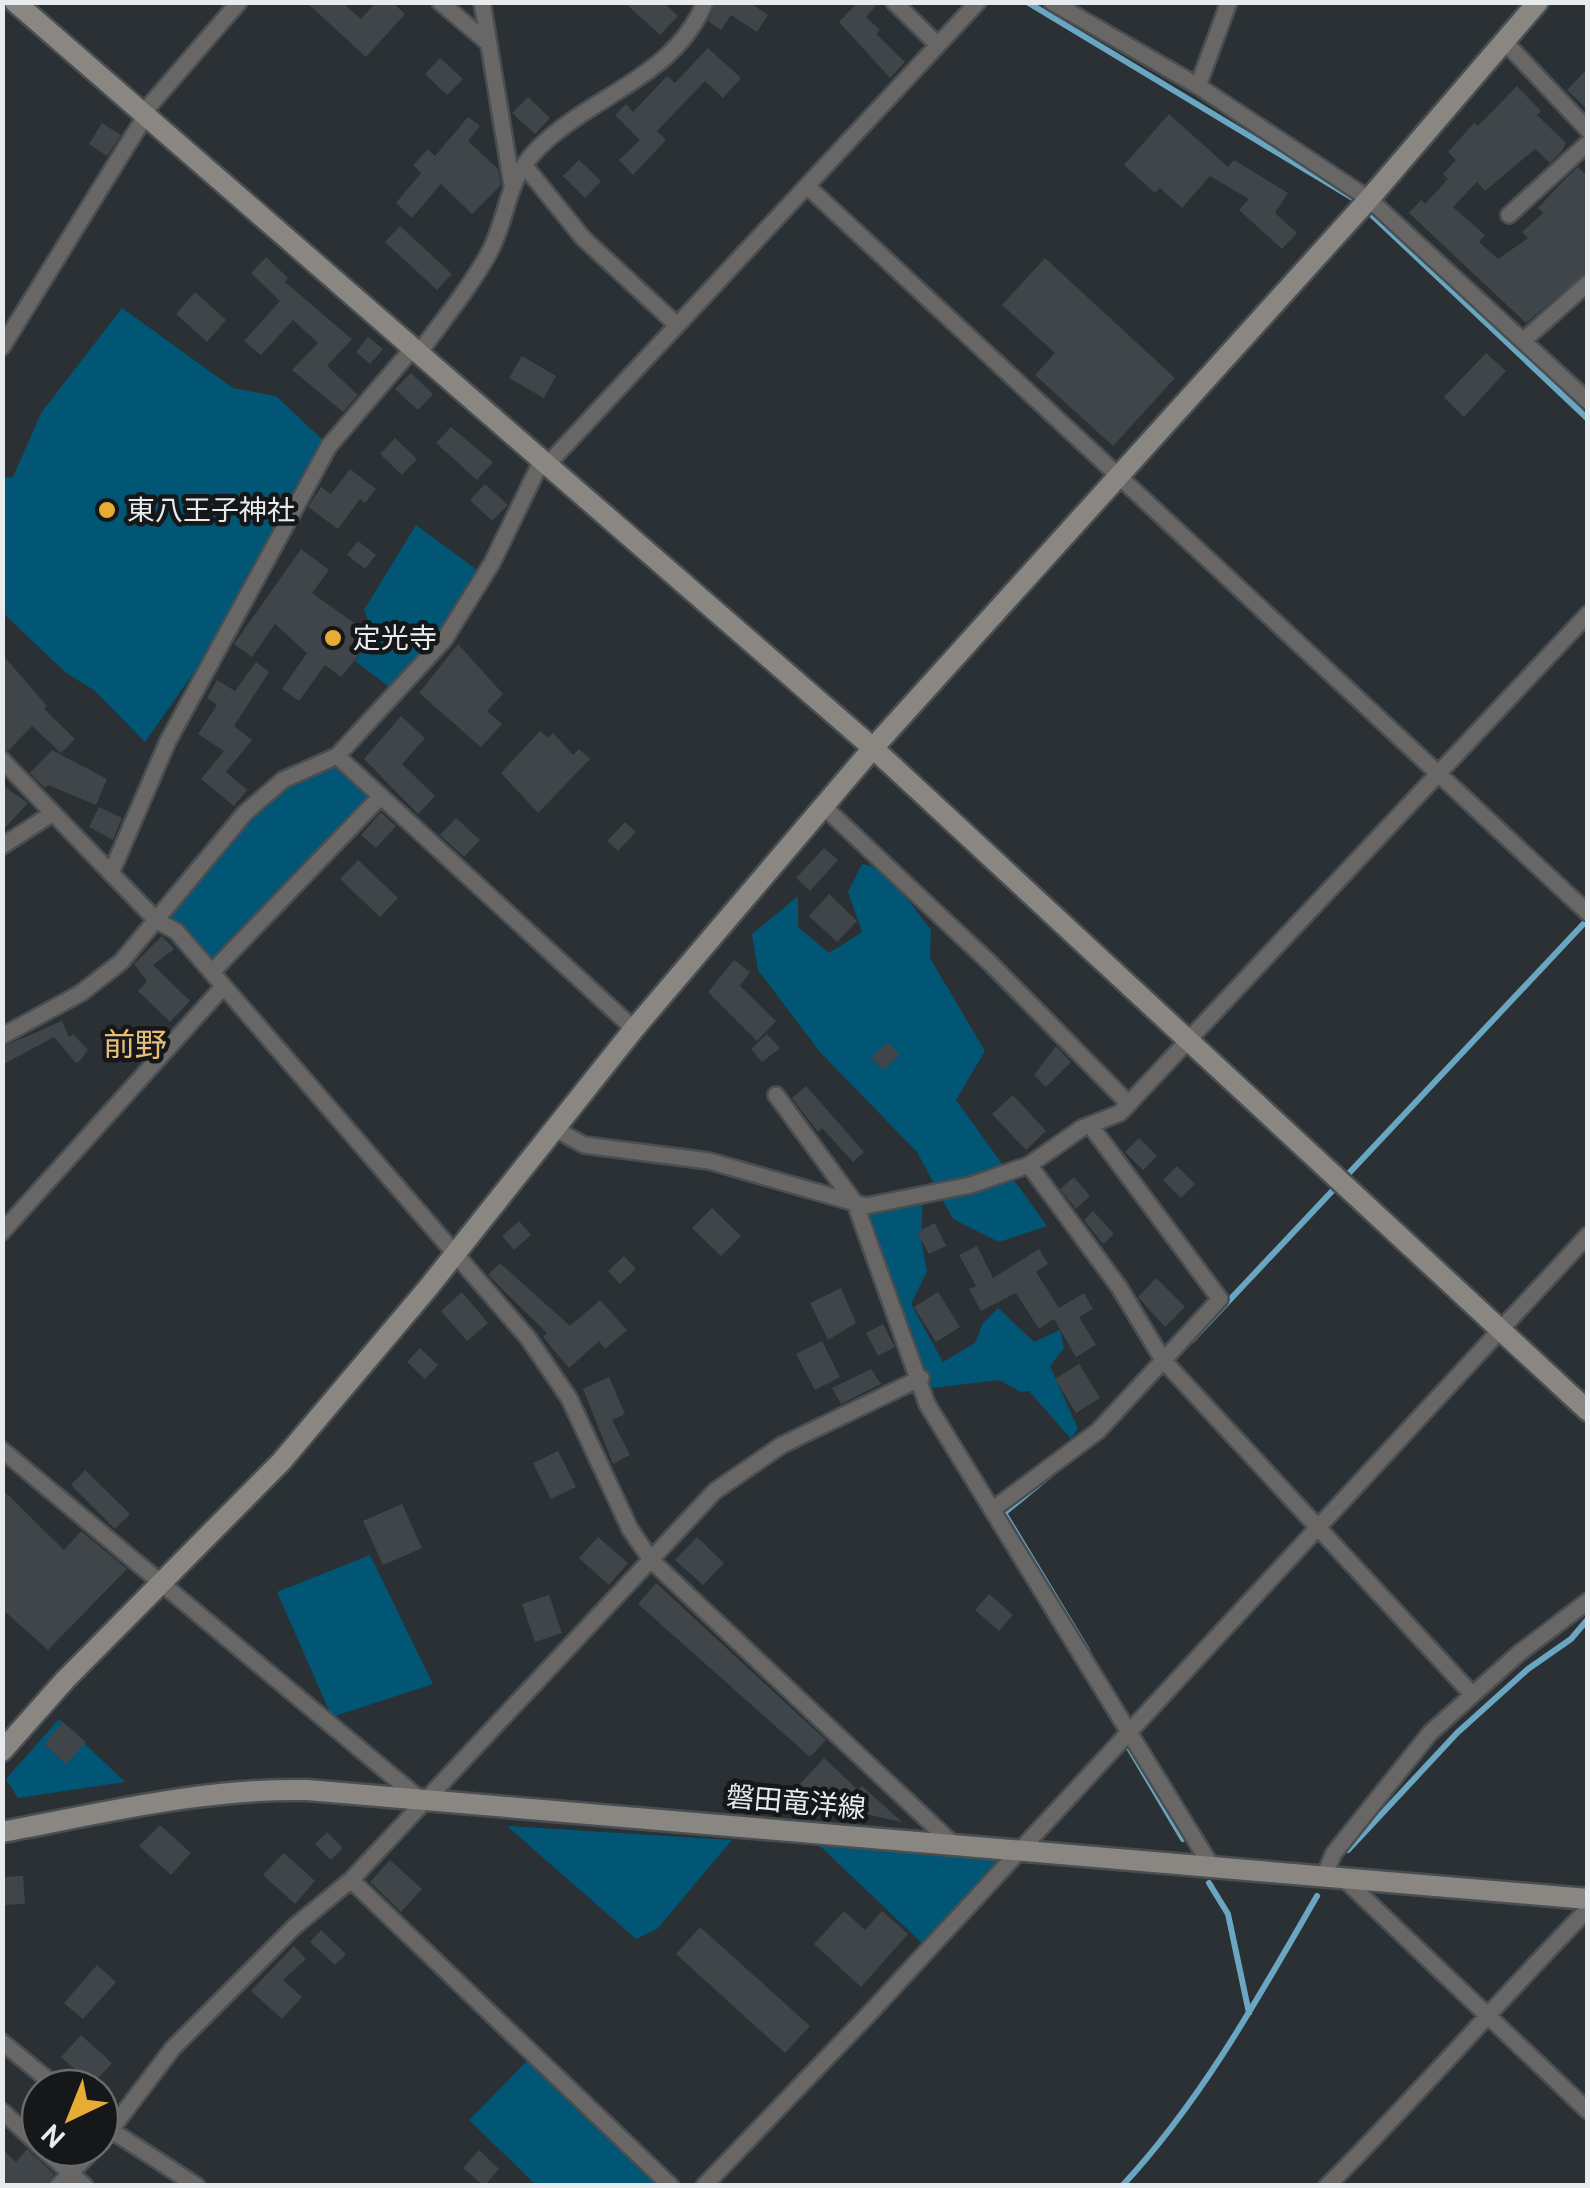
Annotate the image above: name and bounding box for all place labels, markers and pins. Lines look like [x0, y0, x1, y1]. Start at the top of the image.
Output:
place label: 東八王子神社 [127, 493, 295, 527]
marker: 東八王子神社 [96, 499, 118, 521]
place label: 定光寺 [353, 621, 437, 655]
marker: 定光寺 [322, 627, 344, 649]

